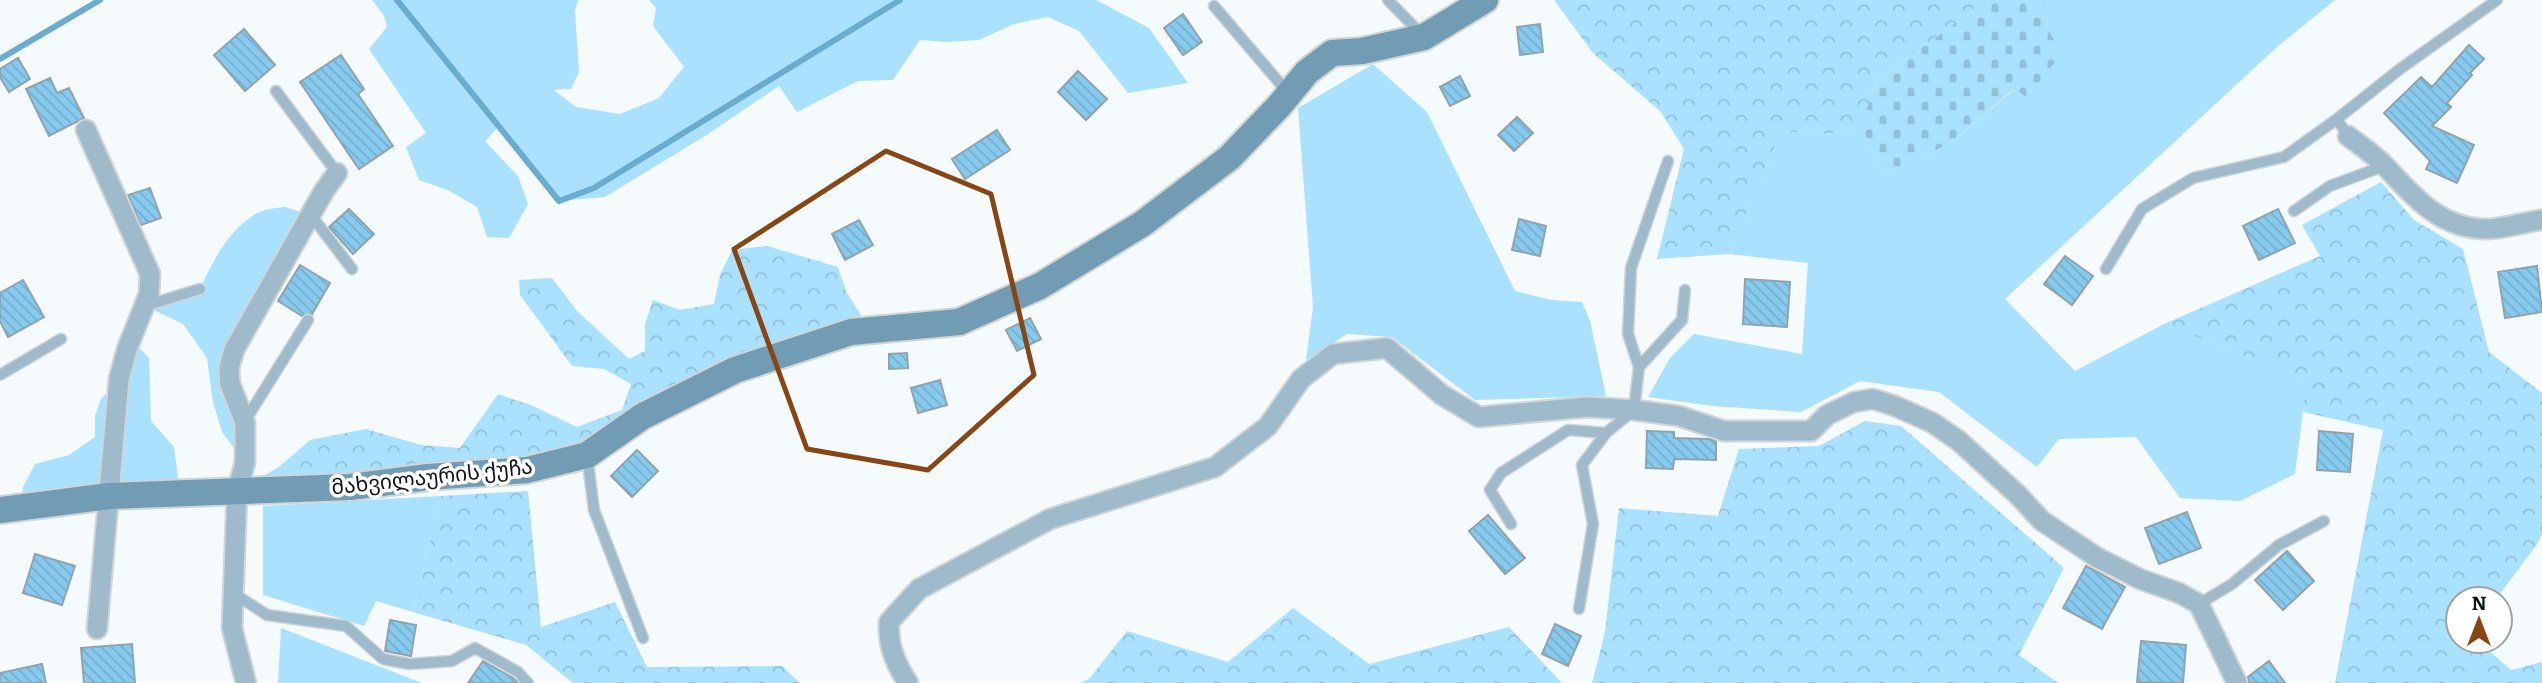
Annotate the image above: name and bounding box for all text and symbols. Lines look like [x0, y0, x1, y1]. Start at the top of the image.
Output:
street label: მახვილაურის ქუჩა [330, 453, 534, 501]
north arrow [2444, 585, 2514, 655]
text: N [2472, 592, 2487, 615]

